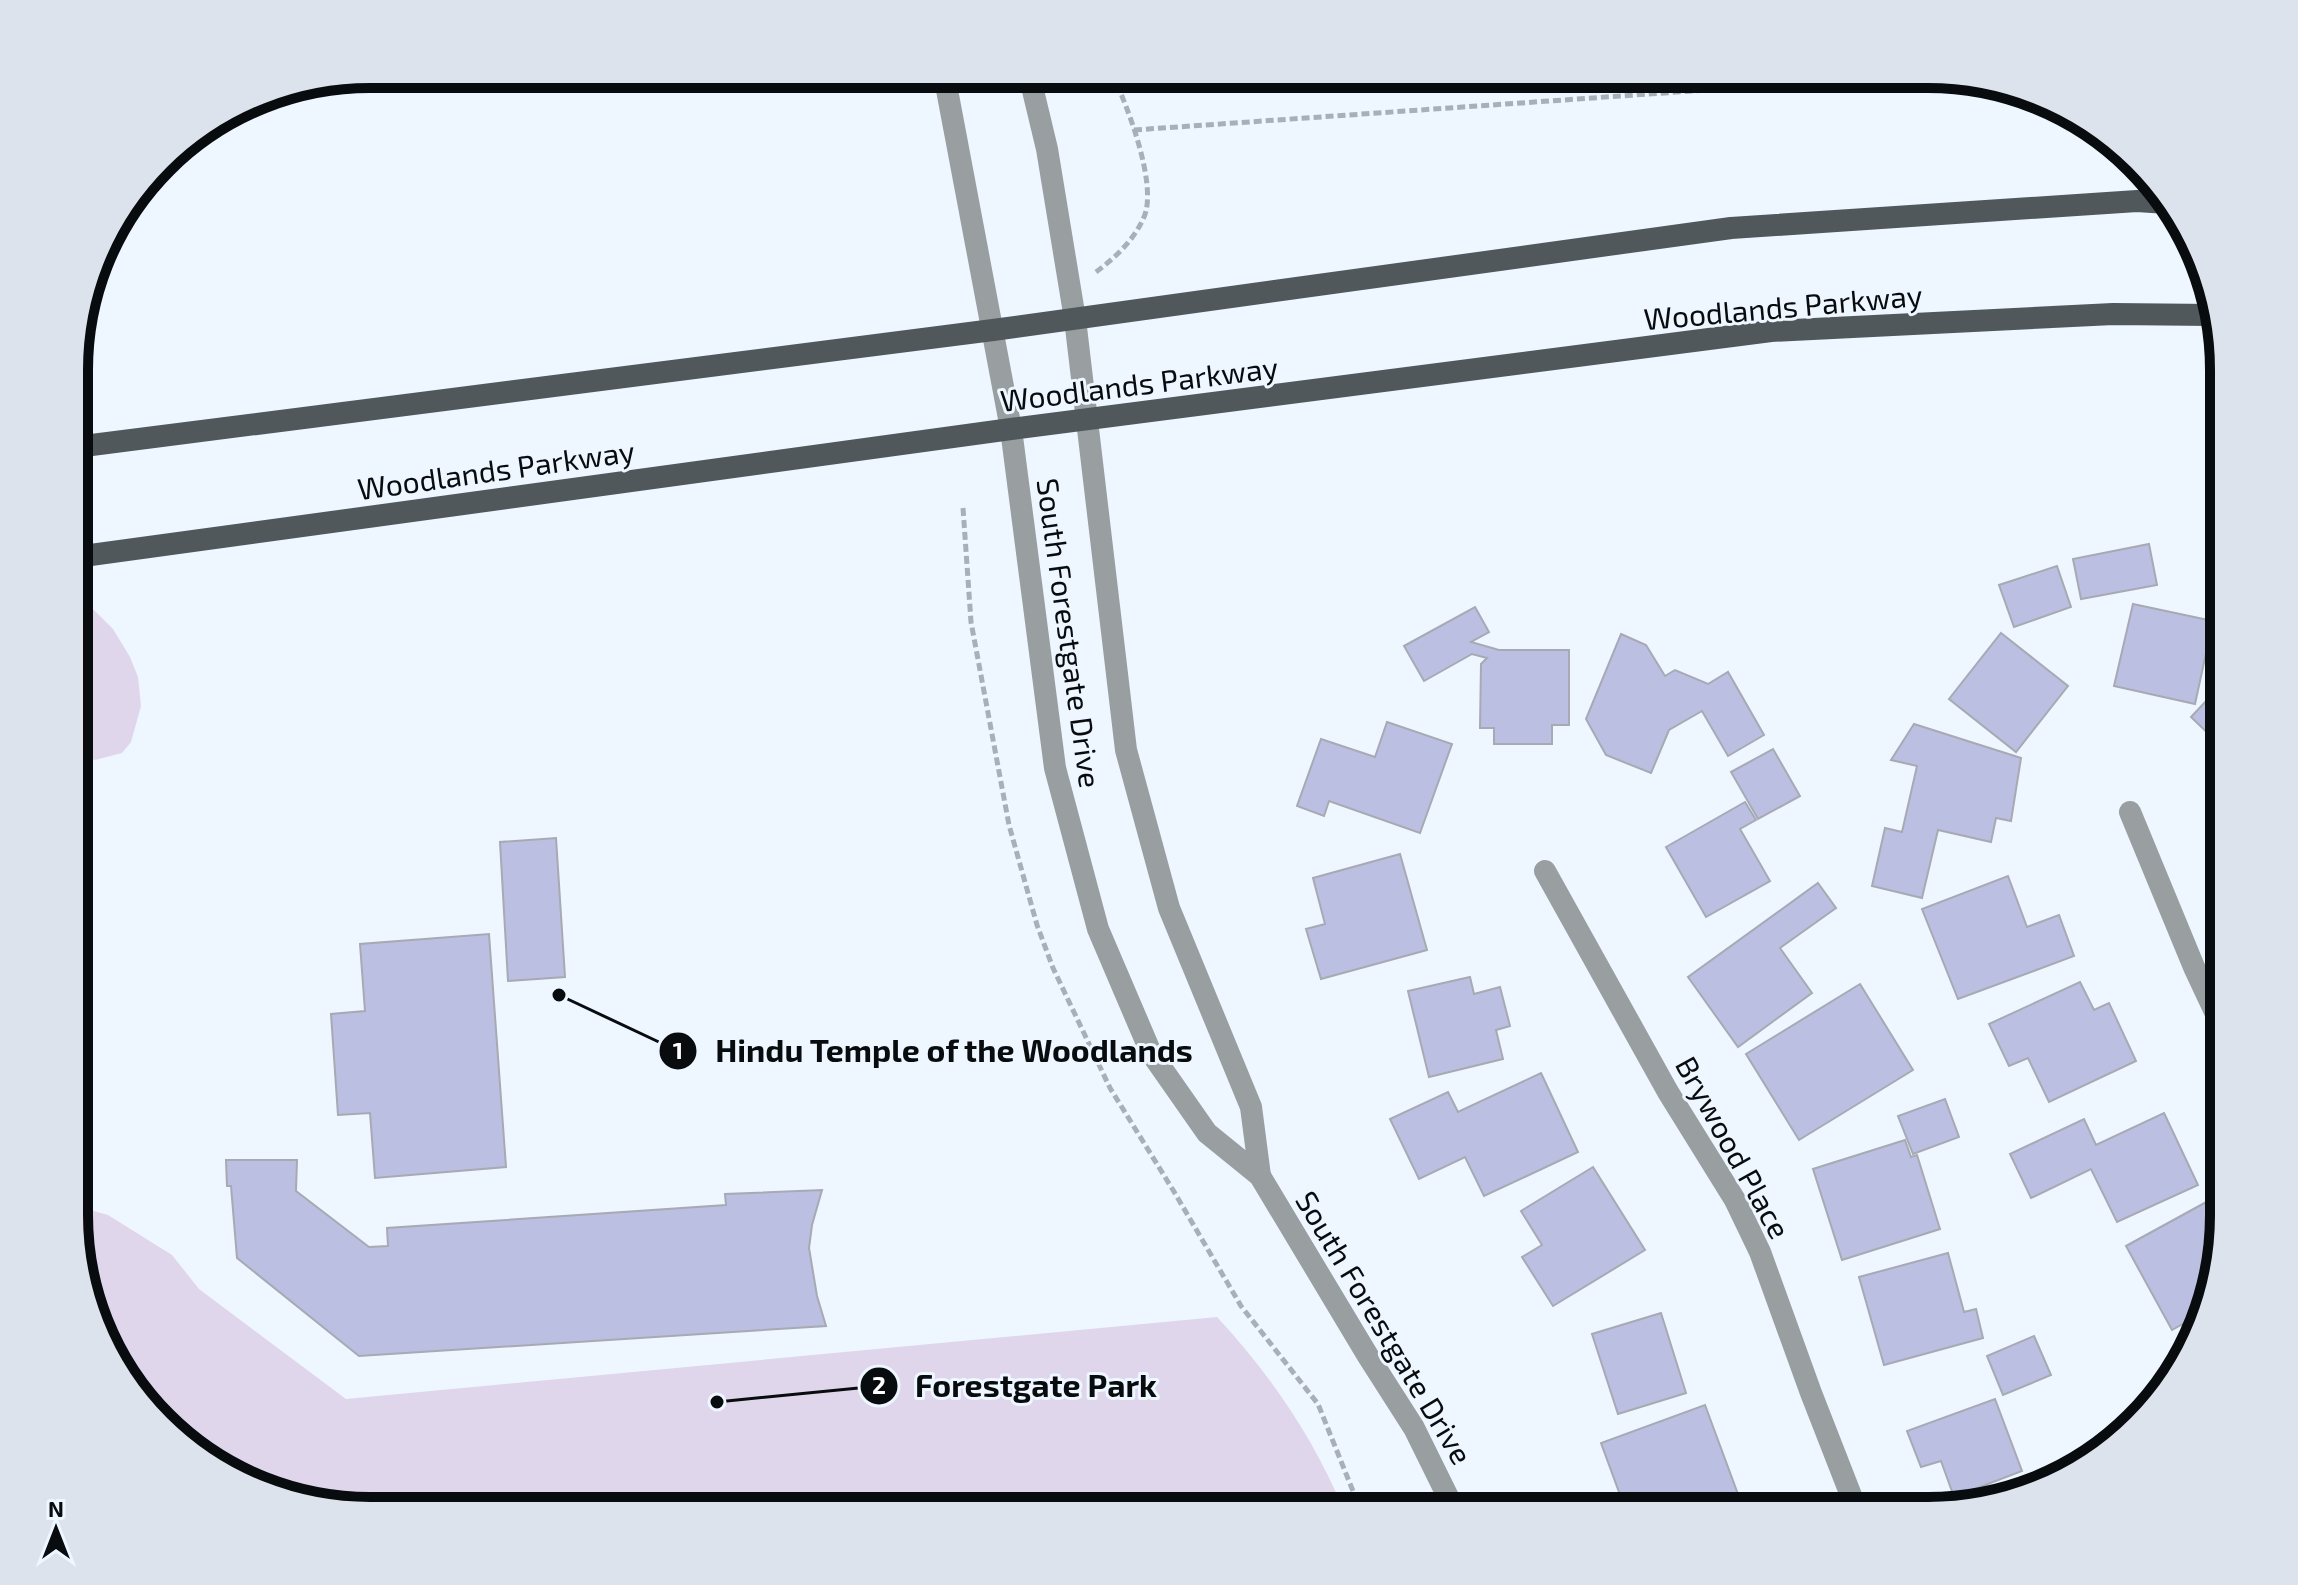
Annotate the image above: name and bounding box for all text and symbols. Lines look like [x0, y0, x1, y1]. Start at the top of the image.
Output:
street label: Woodlands Parkway [1642, 276, 1924, 336]
street label: Woodlands Parkway [998, 348, 1280, 418]
street label: Woodlands Parkway [355, 432, 637, 506]
street label: South Forestgate Drive [1030, 476, 1110, 790]
callout: Hindu Temple of the Woodlands [658, 1023, 1210, 1079]
text: Hindu Temple of the Woodlands [715, 1030, 1193, 1068]
text: 1 [673, 1035, 683, 1064]
street label: Brywood Place [1669, 1050, 1799, 1244]
street label: South Forestgate Drive [1289, 1184, 1481, 1470]
callout: Forestgate Park [859, 1358, 1173, 1414]
text: Forestgate Park [915, 1365, 1157, 1403]
text: 2 [872, 1370, 886, 1399]
north arrow [16, 1489, 96, 1569]
text: N [48, 1495, 64, 1521]

